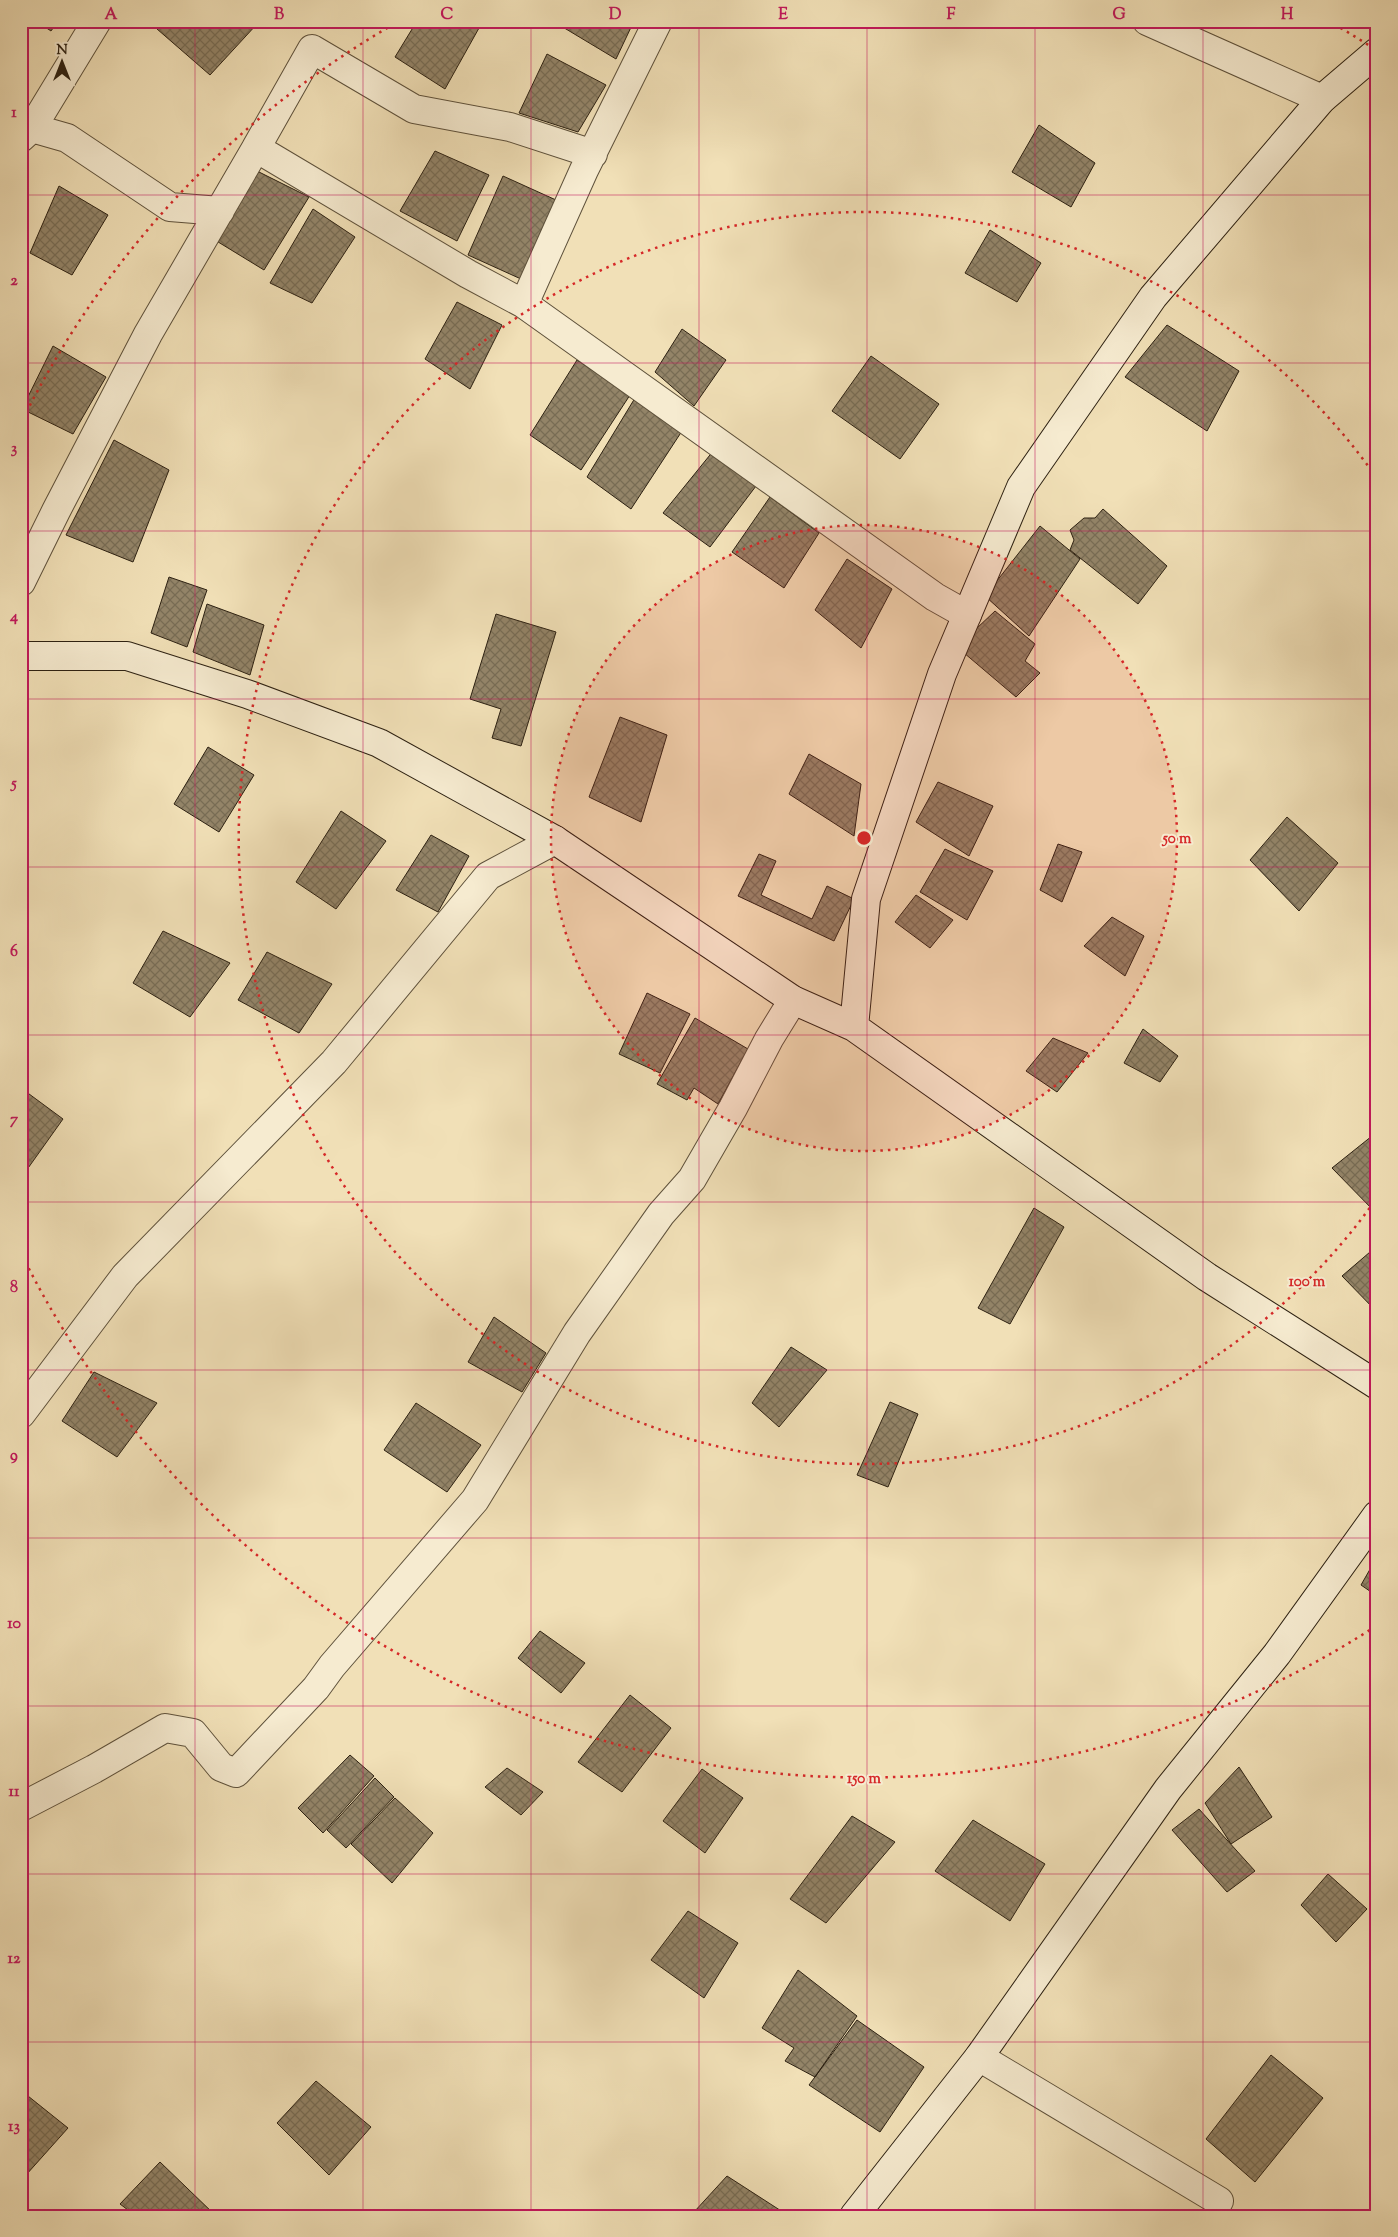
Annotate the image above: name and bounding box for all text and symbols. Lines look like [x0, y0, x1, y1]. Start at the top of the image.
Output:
text: A [105, 4, 118, 27]
text: B [274, 4, 284, 27]
text: C [441, 4, 454, 27]
text: D [609, 4, 622, 27]
text: E [778, 4, 788, 27]
text: F [947, 4, 956, 27]
text: G [1112, 4, 1126, 27]
text: H [1281, 4, 1294, 27]
north arrow [38, 38, 88, 88]
text: N [56, 41, 68, 61]
text: 1 [11, 102, 17, 125]
text: 2 [10, 270, 18, 293]
text: 3 [11, 438, 18, 461]
text: 4 [9, 606, 18, 629]
text: 5 [9, 773, 17, 796]
centre of rings [855, 829, 873, 847]
text: 50 m [1162, 829, 1192, 850]
text: 6 [10, 941, 18, 964]
text: 7 [10, 1109, 19, 1132]
text: 100 m [1289, 1272, 1326, 1293]
text: 8 [10, 1277, 18, 1300]
text: 9 [10, 1445, 18, 1468]
text: 10 [7, 1613, 21, 1636]
text: 150 m [847, 1769, 881, 1790]
text: 11 [9, 1781, 20, 1804]
text: 12 [8, 1948, 21, 1971]
text: 13 [8, 2116, 20, 2139]

